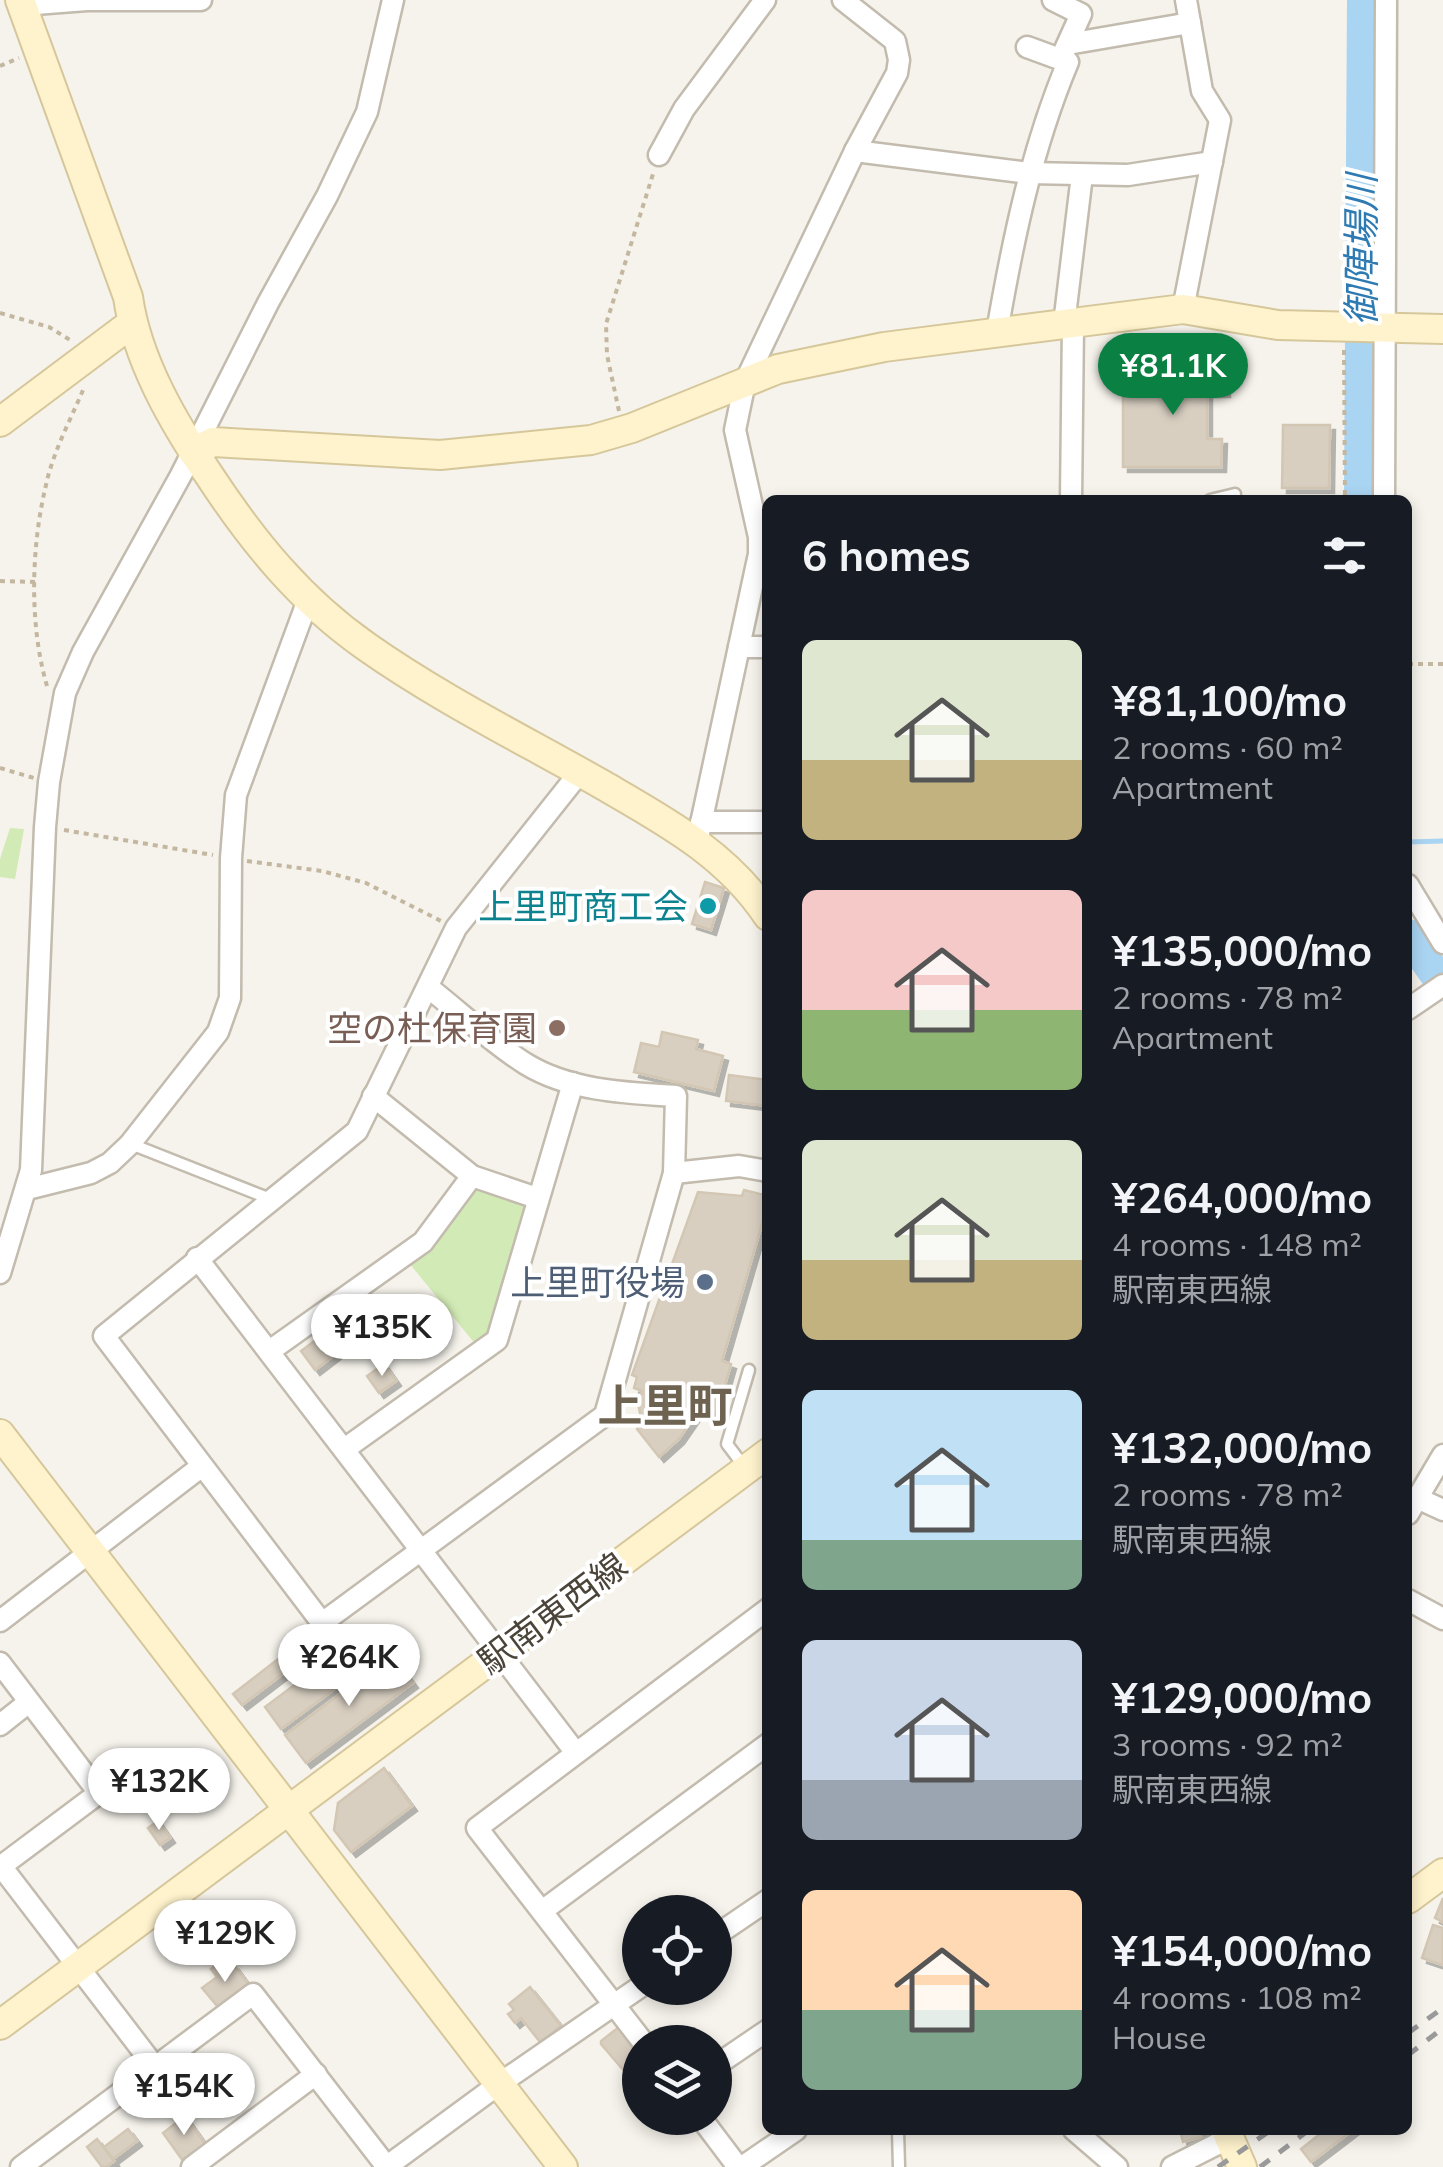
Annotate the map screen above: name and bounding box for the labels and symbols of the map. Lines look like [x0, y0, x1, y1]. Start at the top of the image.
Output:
water label: 御陣場川 [1337, 170, 1385, 326]
pin: ¥81.1K [1092, 333, 1254, 418]
place label: 上里町商工会 [478, 884, 688, 928]
marker: 上里町商工会 [697, 895, 719, 917]
place label: 空の杜保育園 [327, 1006, 537, 1050]
marker: 空の杜保育園 [546, 1017, 568, 1039]
place label: 上里町役場 [510, 1260, 685, 1304]
marker: 上里町役場 [694, 1271, 716, 1293]
pin: ¥135K [312, 1294, 452, 1379]
district label: 上里町 [597, 1377, 733, 1433]
street label: 駅南東西線 [469, 1543, 635, 1683]
pin: ¥264K [279, 1624, 419, 1709]
pin: ¥132K [89, 1748, 229, 1833]
pin: ¥129K [155, 1900, 295, 1985]
pin: ¥154K [114, 2053, 254, 2138]

